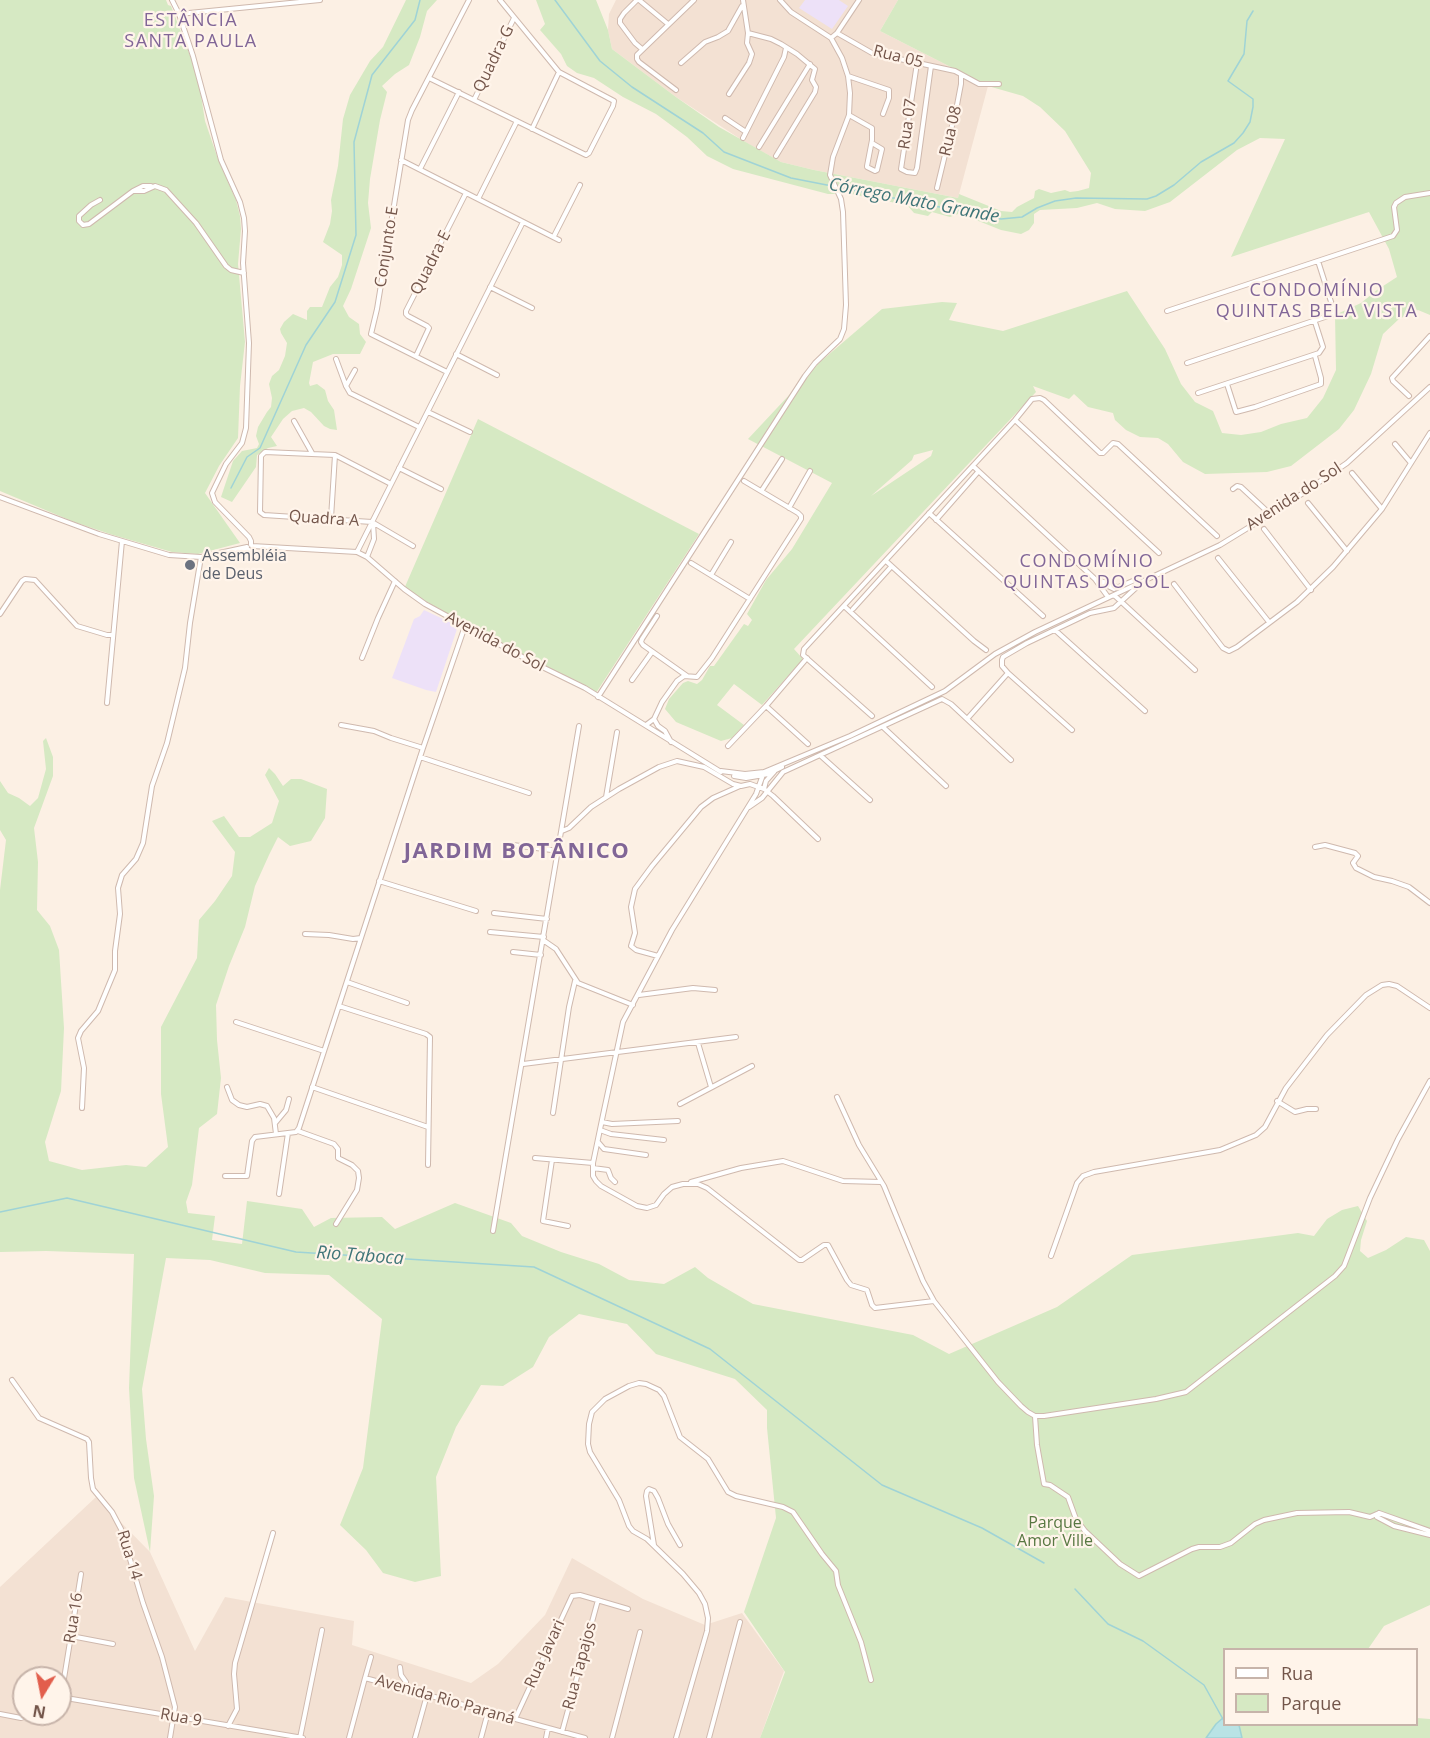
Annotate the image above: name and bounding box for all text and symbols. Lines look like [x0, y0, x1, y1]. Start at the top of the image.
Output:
district label: ESTÂNCIA SANTA PAULA [124, 10, 258, 52]
street label: Quadra G [470, 22, 518, 96]
street label: Rua 05 [871, 42, 925, 72]
street label: Rua 07 [895, 97, 921, 151]
street label: Rua 08 [936, 104, 966, 158]
water label: Córrego Mato Grande [827, 174, 1001, 228]
street label: Conjunto E [371, 205, 403, 289]
street label: Quadra E [407, 228, 455, 298]
district label: CONDOMÍNIO QUINTAS BELA VISTA [1216, 280, 1418, 322]
street label: Avenida do Sol [1243, 459, 1345, 535]
street label: Quadra A [288, 507, 360, 531]
place label: Assembléia de Deus [202, 546, 287, 584]
district label: CONDOMÍNIO QUINTAS DO SOL [1003, 551, 1171, 594]
marker: Assembléia de Deus [183, 558, 197, 572]
street label: Avenida do Sol [442, 608, 548, 676]
district label: JARDIM BOTÂNICO [404, 839, 630, 865]
water label: Rio Taboca [316, 1242, 404, 1270]
park label: Parque Amor Ville [1017, 1513, 1093, 1551]
street label: Rua 14 [112, 1528, 146, 1582]
street label: Rua 16 [61, 1591, 87, 1645]
street label: Rua Javari [521, 1617, 569, 1691]
street label: Rua Tapajos [559, 1620, 601, 1712]
legend [1223, 1648, 1418, 1726]
text: Rua [1281, 1661, 1313, 1685]
north arrow [12, 1666, 72, 1726]
street label: Avenida Rio Paraná [373, 1671, 517, 1729]
text: Parque [1281, 1691, 1341, 1715]
text: N [31, 1700, 48, 1724]
street label: Rua 9 [159, 1705, 203, 1731]

